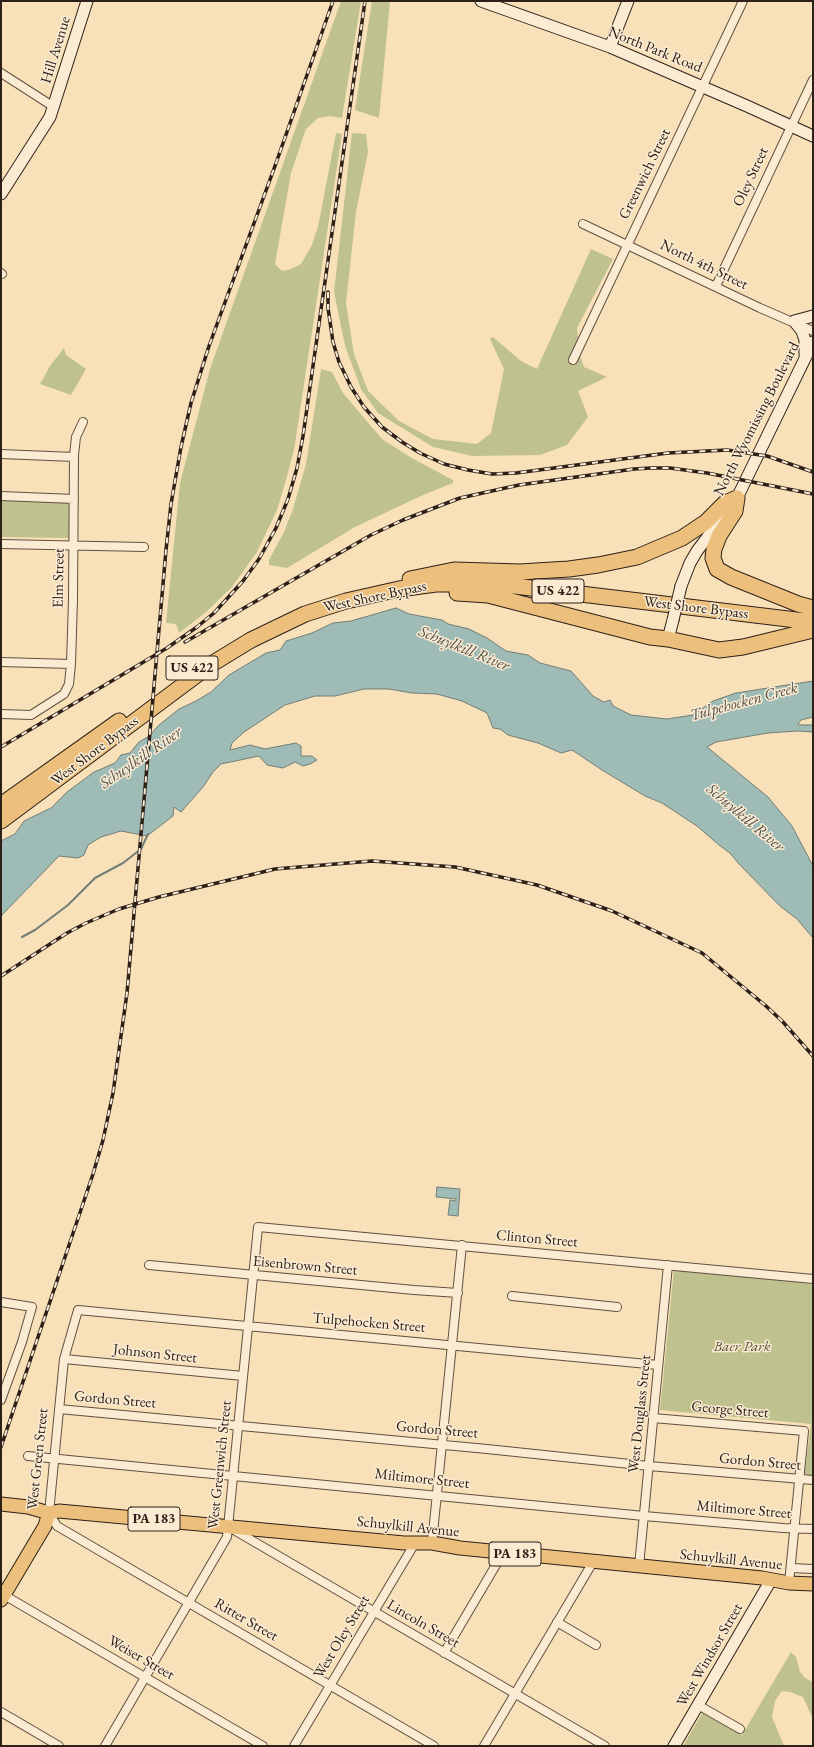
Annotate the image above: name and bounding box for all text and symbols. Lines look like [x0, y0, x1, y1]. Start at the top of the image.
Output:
street label: Hill Avenue [37, 14, 75, 86]
street label: North Park Road [605, 23, 705, 77]
street label: Greenwich Street [615, 126, 675, 222]
street label: Oley Street [729, 144, 773, 210]
street label: North 4th Street [657, 236, 751, 294]
street label: North Wyomissing Boulevard [710, 339, 804, 499]
street label: Elm Street [49, 548, 69, 608]
street label: West Shore Bypass [322, 577, 428, 617]
road number: US 422 [532, 579, 584, 603]
street label: West Shore Bypass [643, 593, 749, 623]
water label: Schuylkill River [416, 622, 512, 676]
road number: US 422 [166, 656, 218, 680]
water label: Tulpehocken Creek [688, 678, 800, 726]
street label: West Shore Bypass [48, 712, 142, 790]
water label: Schuylkill River [96, 723, 186, 793]
water label: Schuylkill River [702, 780, 788, 856]
street label: Clinton Street [495, 1226, 579, 1252]
street label: Eisenbrown Street [252, 1252, 358, 1280]
street label: Tulpehocken Street [312, 1309, 426, 1337]
park label: Baer Park [713, 1338, 771, 1356]
street label: Johnson Street [112, 1341, 198, 1367]
street label: West Douglass Street [625, 1354, 655, 1474]
street label: Gordon Street [73, 1387, 157, 1413]
street label: George Street [691, 1398, 769, 1422]
street label: West Greenwich Street [204, 1400, 236, 1530]
street label: West Green Street [24, 1407, 52, 1511]
street label: Gordon Street [395, 1417, 479, 1443]
street label: Gordon Street [718, 1449, 802, 1475]
street label: Miltimore Street [374, 1465, 470, 1493]
street label: Miltimore Street [696, 1497, 792, 1523]
road number: PA 183 [128, 1507, 180, 1531]
street label: Schuylkill Avenue [356, 1513, 460, 1541]
road number: PA 183 [489, 1542, 541, 1566]
street label: Schuylkill Avenue [679, 1546, 783, 1574]
street label: West Oley Street [310, 1592, 374, 1682]
street label: Ritter Street [211, 1595, 281, 1645]
street label: Lincoln Street [383, 1596, 463, 1652]
street label: West Windsor Street [673, 1600, 747, 1710]
street label: Weiser Street [105, 1632, 177, 1684]

